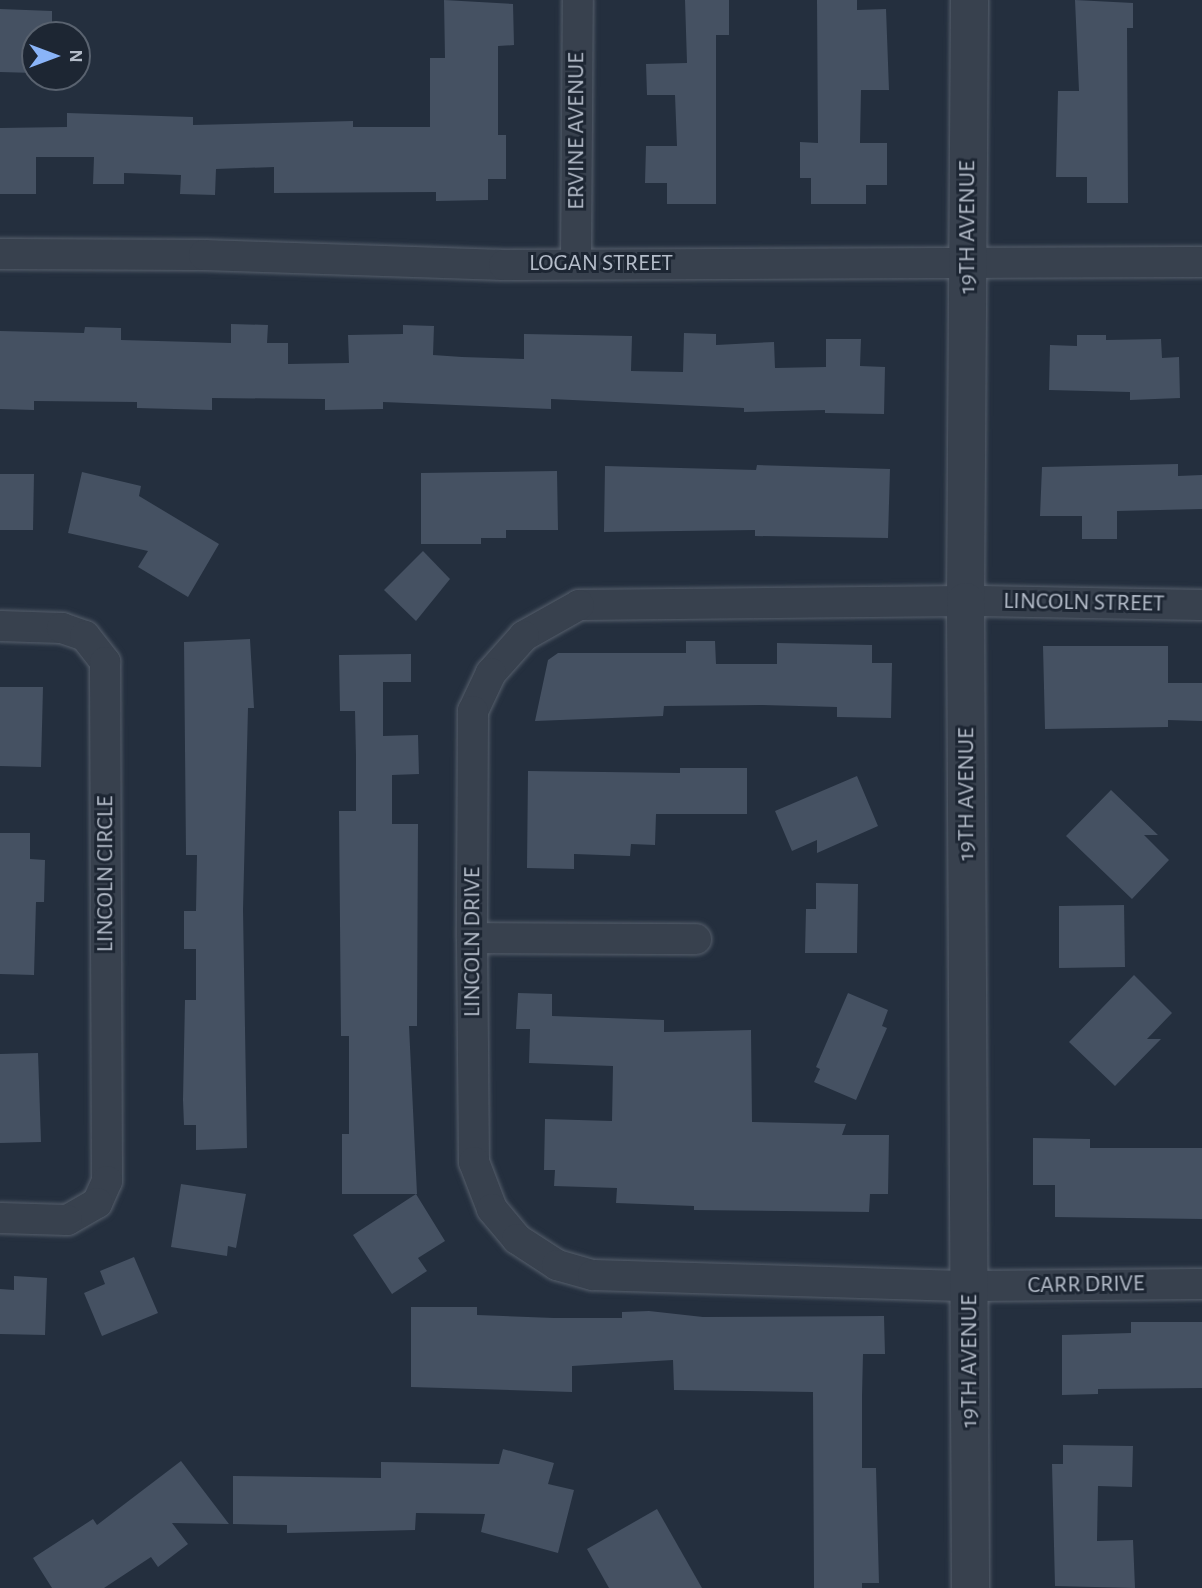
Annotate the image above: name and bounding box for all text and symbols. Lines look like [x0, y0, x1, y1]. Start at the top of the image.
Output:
north arrow [21, 21, 91, 91]
text: N [66, 49, 85, 63]
street label: ERVINE AVENUE [563, 52, 591, 210]
street label: 19TH AVENUE [954, 160, 982, 294]
street label: LOGAN STREET [529, 250, 673, 278]
street label: LINCOLN STREET [1003, 587, 1165, 619]
street label: 19TH AVENUE [953, 727, 981, 861]
street label: LINCOLN CIRCLE [92, 796, 120, 952]
street label: LINCOLN DRIVE [459, 867, 487, 1017]
street label: CARR DRIVE [1027, 1270, 1145, 1300]
street label: 19TH AVENUE [956, 1294, 984, 1428]

